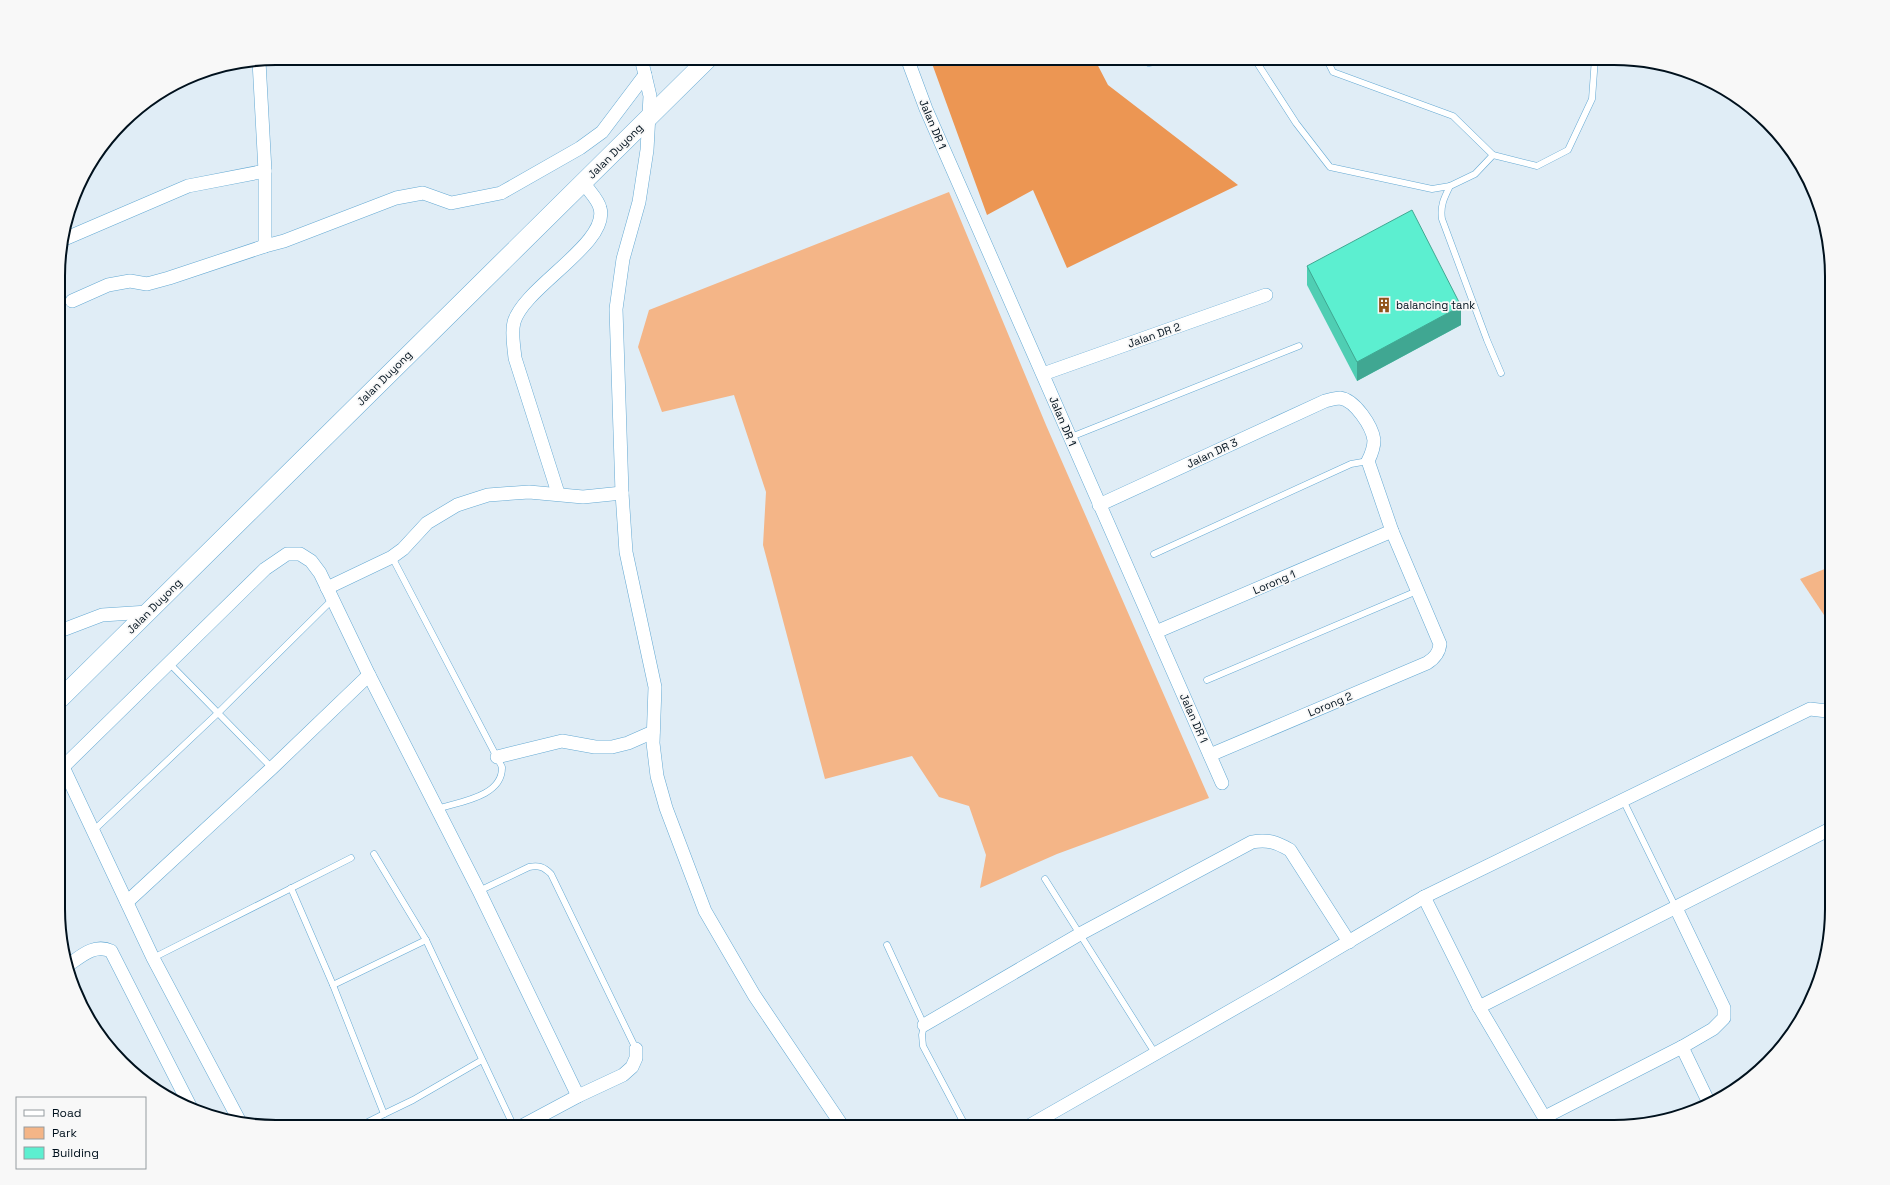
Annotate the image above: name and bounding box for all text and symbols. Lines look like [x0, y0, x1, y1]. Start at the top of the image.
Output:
street label: Jalan DR 1 [916, 97, 950, 151]
street label: Jalan Duyong [584, 120, 646, 182]
building icon: balancing tank [1375, 296, 1393, 314]
place label: balancing tank [1396, 298, 1475, 312]
street label: Jalan DR 2 [1126, 319, 1183, 351]
street label: Jalan Duyong [353, 347, 415, 409]
street label: Jalan DR 1 [1046, 394, 1080, 448]
street label: Jalan DR 3 [1184, 435, 1240, 471]
street label: Lorong 1 [1251, 567, 1297, 597]
street label: Jalan Duyong [123, 575, 185, 637]
street label: Lorong 2 [1306, 688, 1355, 720]
street label: Jalan DR 1 [1177, 691, 1211, 745]
legend [16, 1097, 146, 1169]
text: Road [52, 1105, 81, 1121]
text: Park [52, 1125, 77, 1141]
text: Building [52, 1145, 99, 1161]

